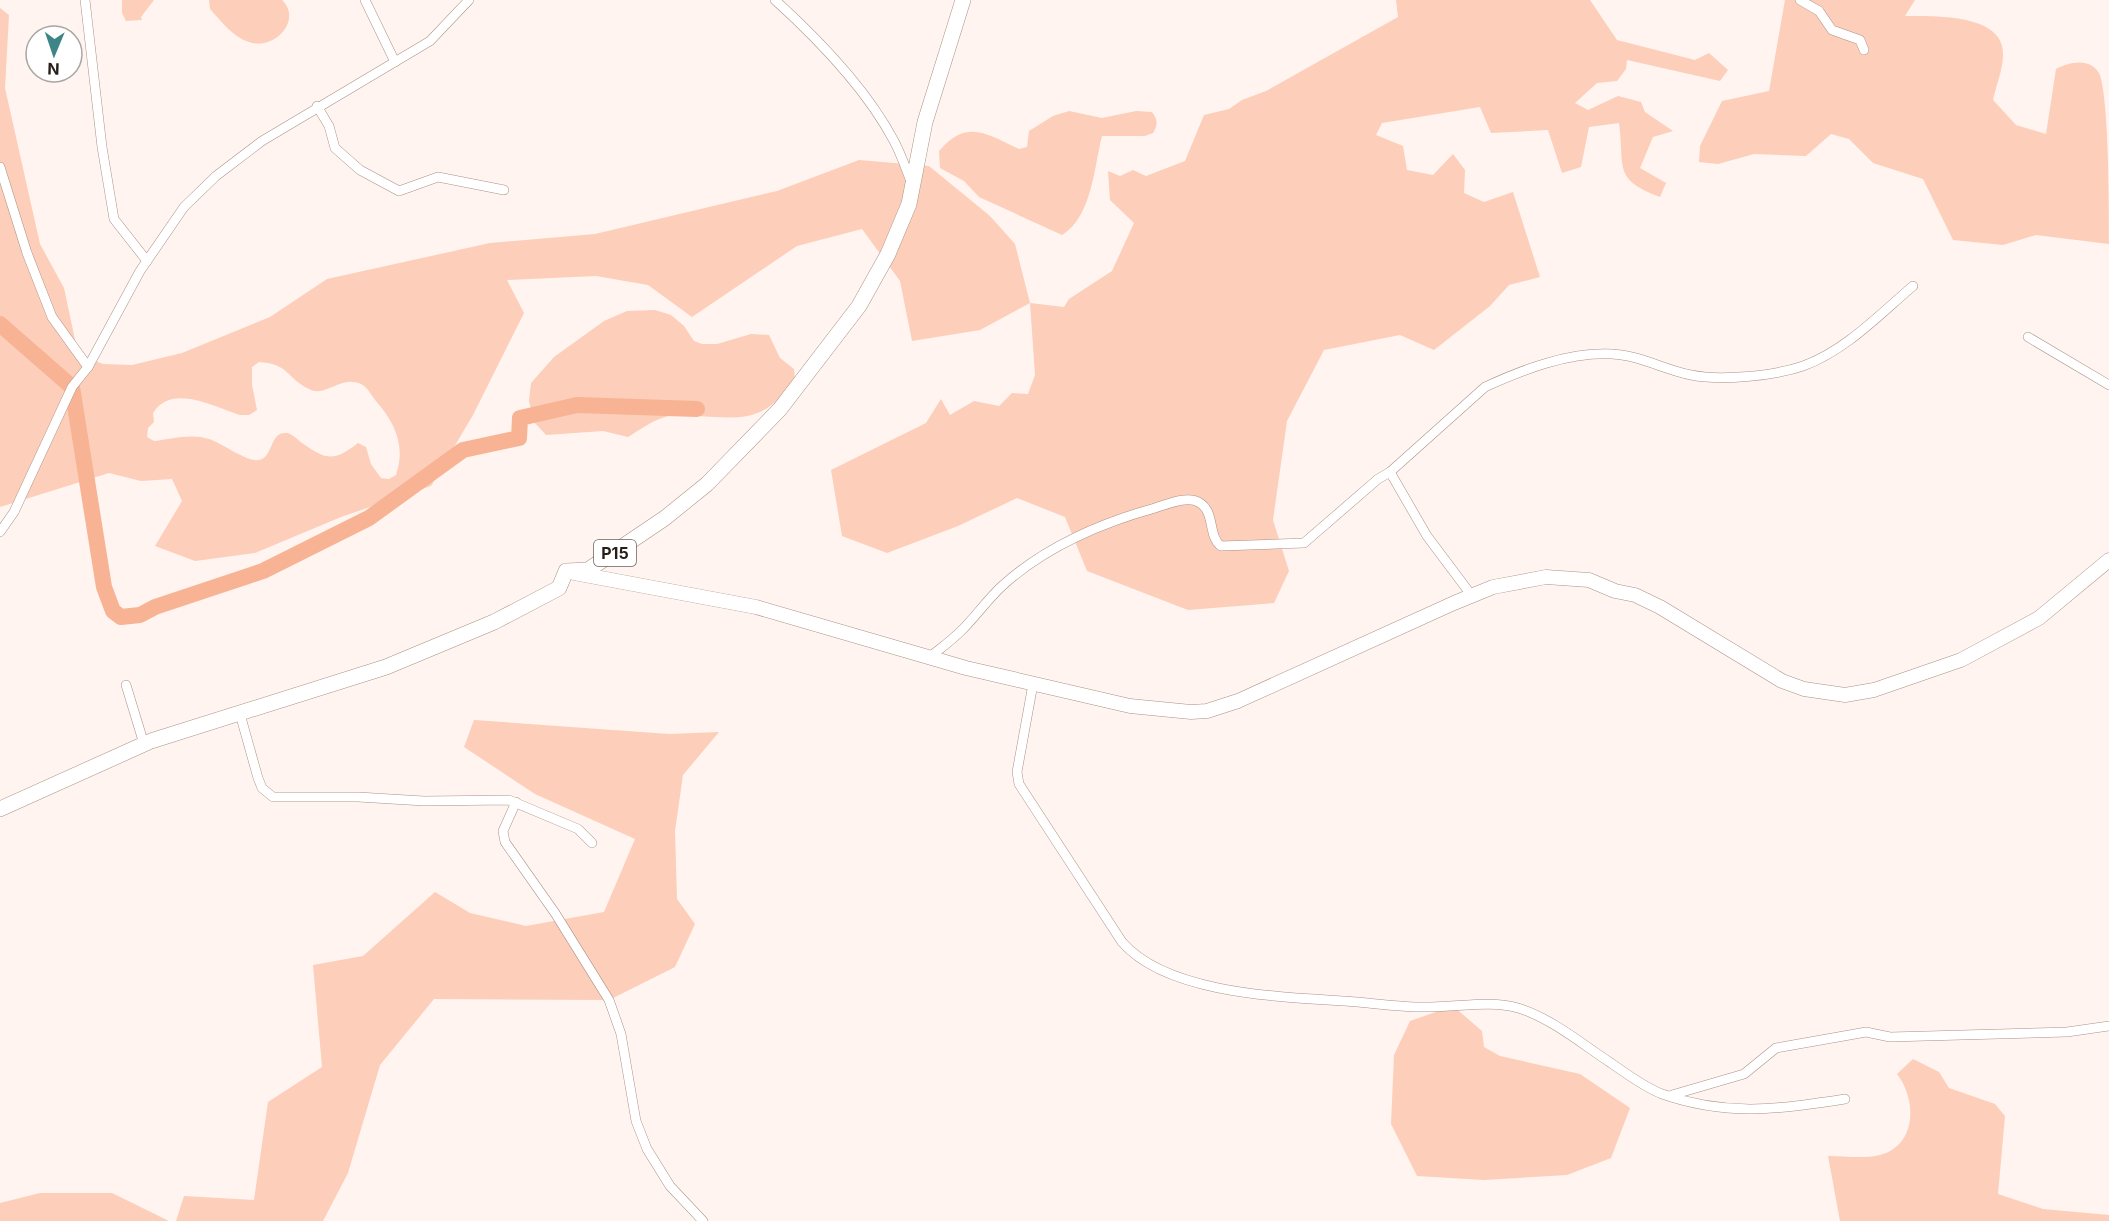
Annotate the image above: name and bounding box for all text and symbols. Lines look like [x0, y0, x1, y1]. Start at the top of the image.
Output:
north arrow [24, 24, 84, 84]
text: N [47, 59, 60, 79]
road number: P15 [594, 540, 636, 566]

